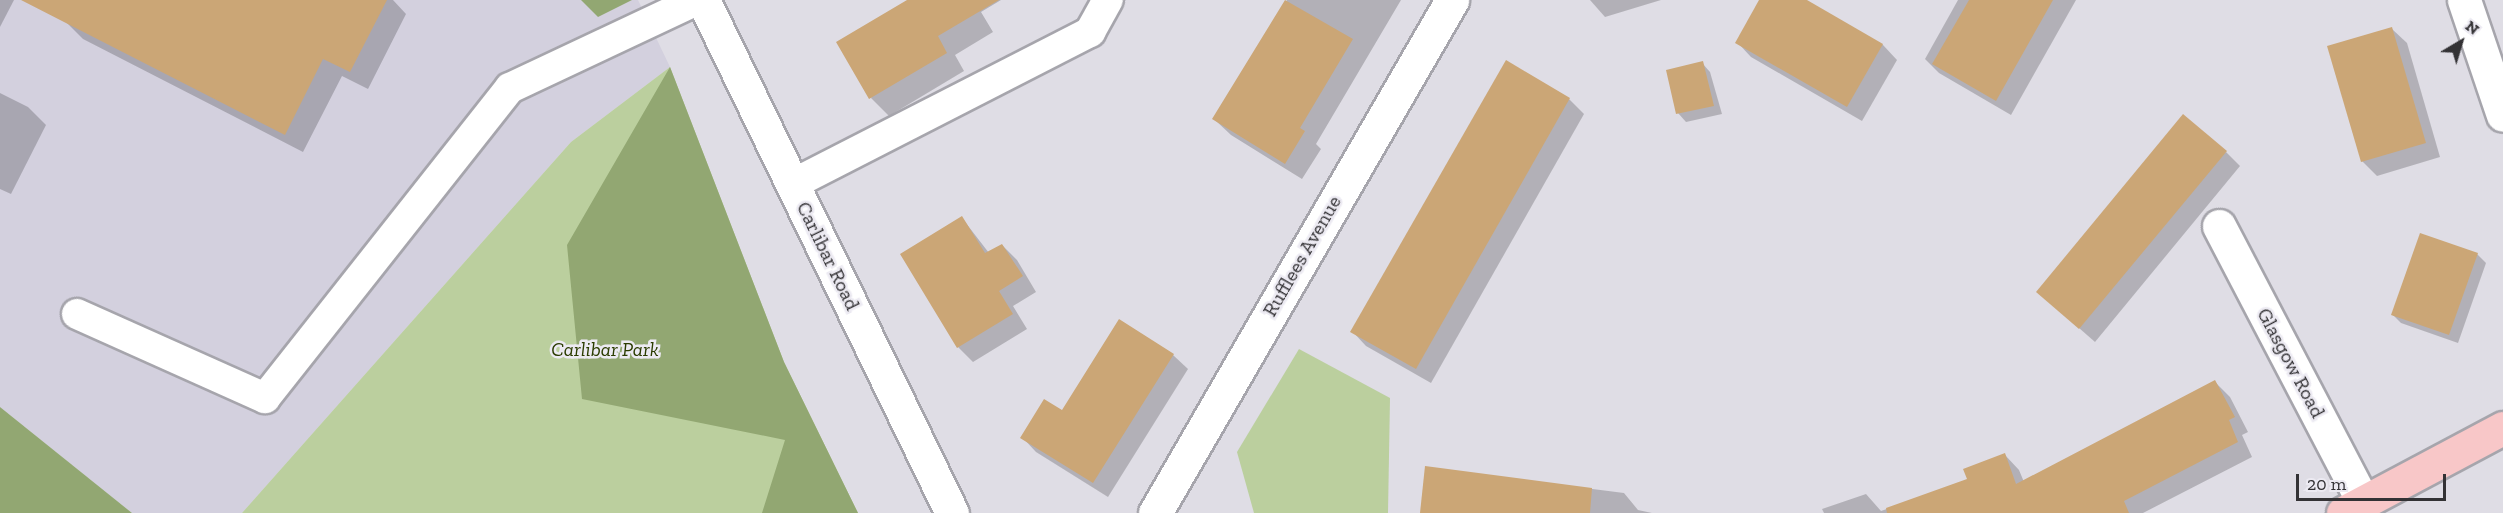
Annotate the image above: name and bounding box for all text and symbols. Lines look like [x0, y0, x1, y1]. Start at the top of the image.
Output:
north arrow [2431, 12, 2491, 72]
text: N [2462, 16, 2483, 39]
street label: Rufflees Avenue [1258, 191, 1346, 321]
street label: Carlibar Road [791, 198, 865, 314]
street label: Glasgow Road [2252, 304, 2330, 422]
park label: Carlibar Park [551, 337, 659, 361]
scale bar [2299, 462, 2449, 500]
text: 20 m [2307, 473, 2346, 495]

